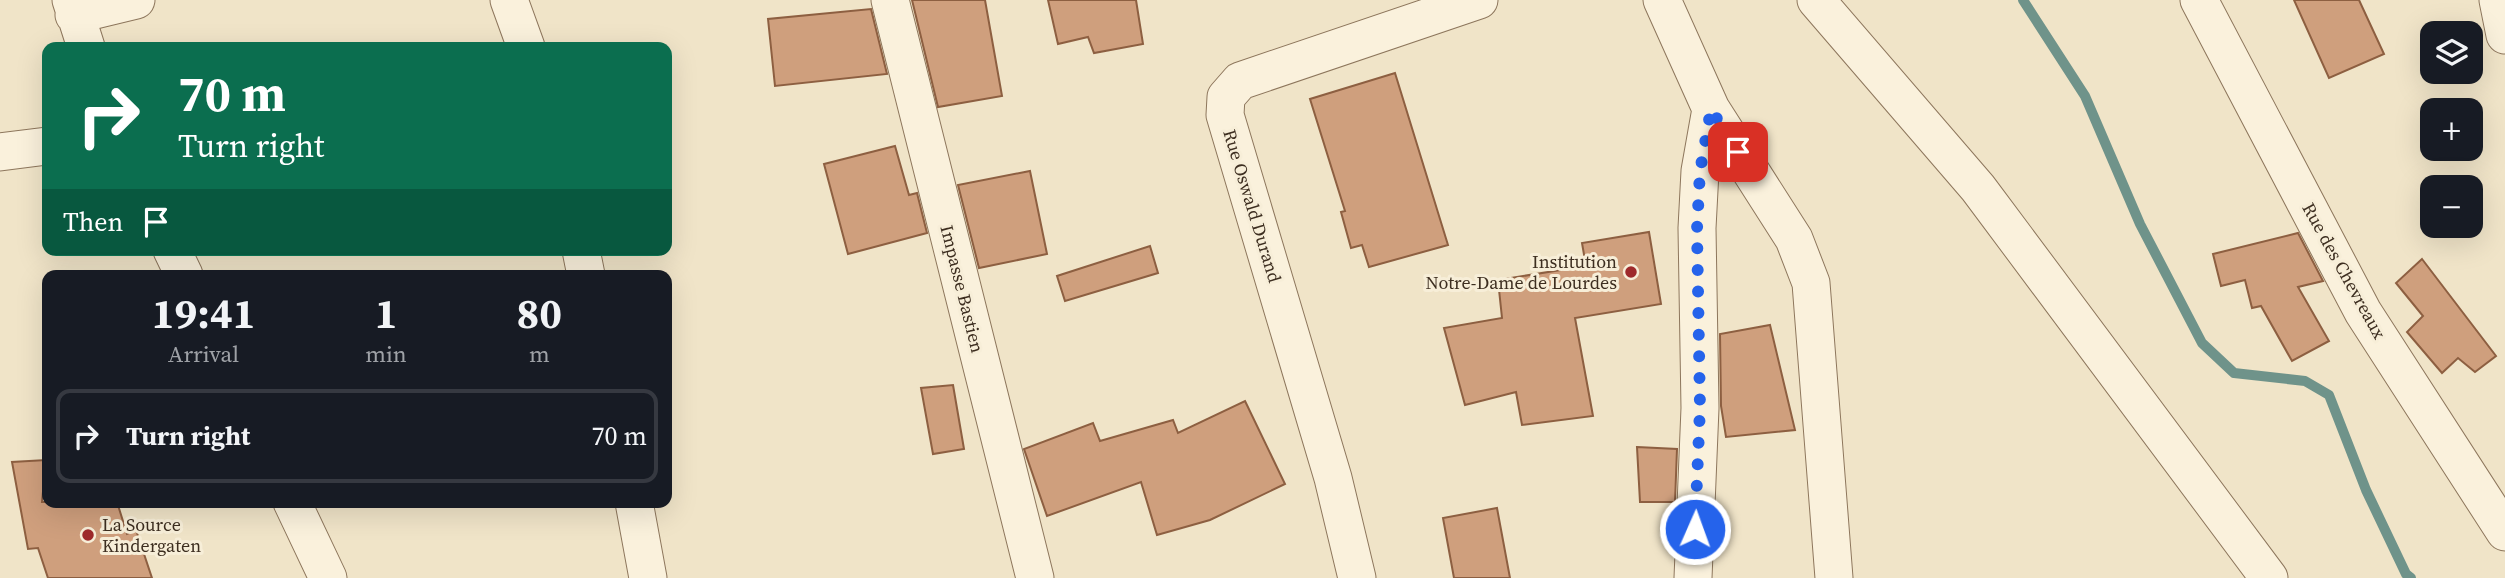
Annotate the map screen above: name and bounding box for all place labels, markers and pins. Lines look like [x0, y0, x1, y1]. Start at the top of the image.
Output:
pin [1708, 122, 1768, 182]
place label: Institution Notre-Dame de Lourdes [1425, 249, 1617, 295]
marker: Institution Notre-Dame de Lourdes [1623, 264, 1639, 280]
place label: La Source Kindergaten [102, 512, 201, 558]
marker: La Source Kindergaten [80, 527, 96, 543]

